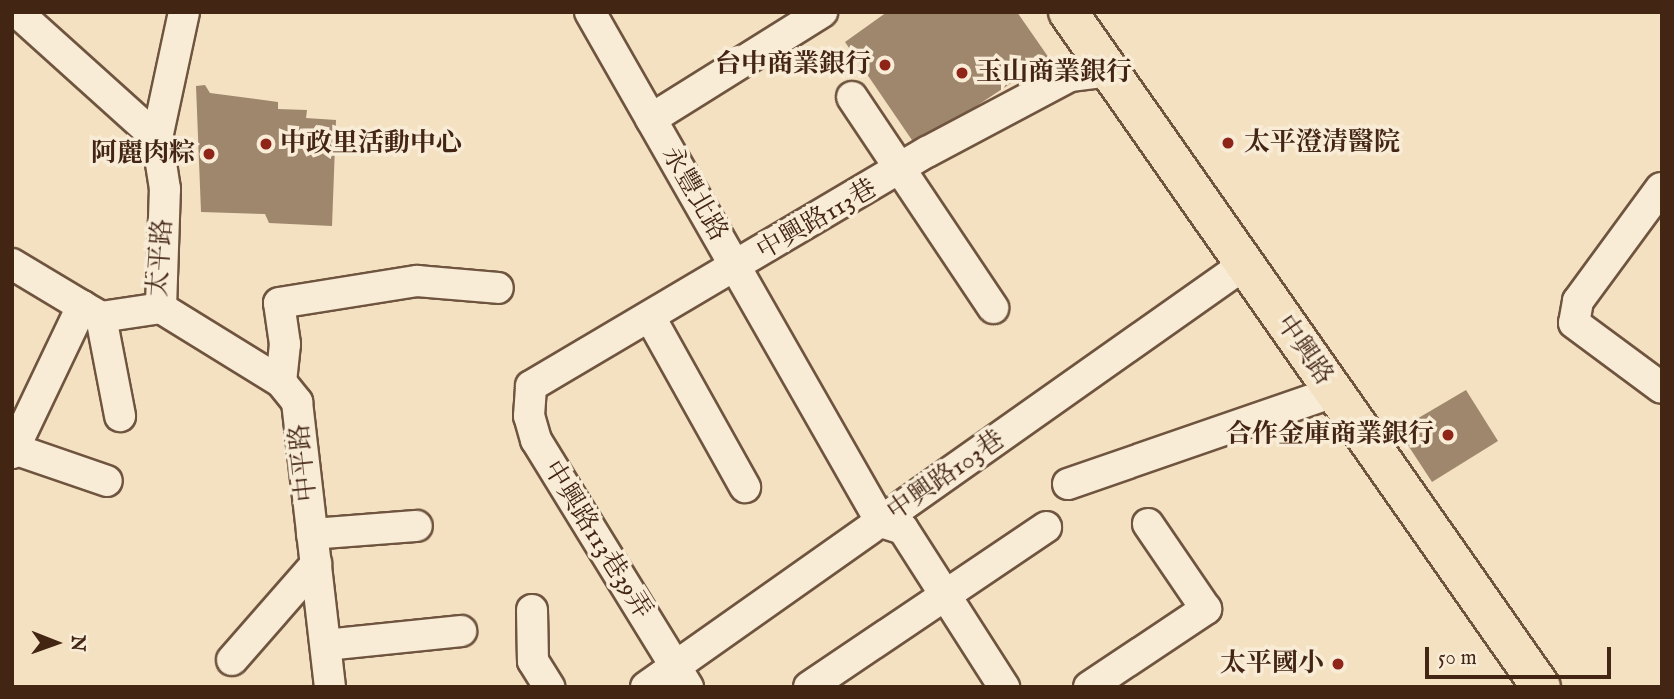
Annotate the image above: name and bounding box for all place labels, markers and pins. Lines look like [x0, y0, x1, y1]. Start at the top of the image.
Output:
place label: 台中商業銀行 [715, 49, 871, 81]
marker: 台中商業銀行 [877, 57, 893, 73]
place label: 玉山商業銀行 [976, 57, 1132, 89]
marker: 玉山商業銀行 [954, 65, 970, 81]
place label: 太平澄清醫院 [1244, 127, 1400, 159]
place label: 中政里活動中心 [280, 128, 462, 160]
marker: 太平澄清醫院 [1218, 133, 1238, 153]
marker: 中政里活動中心 [258, 136, 274, 152]
place label: 阿麗肉粽 [91, 138, 195, 170]
marker: 阿麗肉粽 [201, 146, 217, 162]
place label: 合作金庫商業銀行 [1226, 419, 1434, 451]
marker: 合作金庫商業銀行 [1440, 427, 1456, 443]
place label: 太平國小 [1220, 648, 1324, 680]
marker: 太平國小 [1330, 656, 1346, 672]

